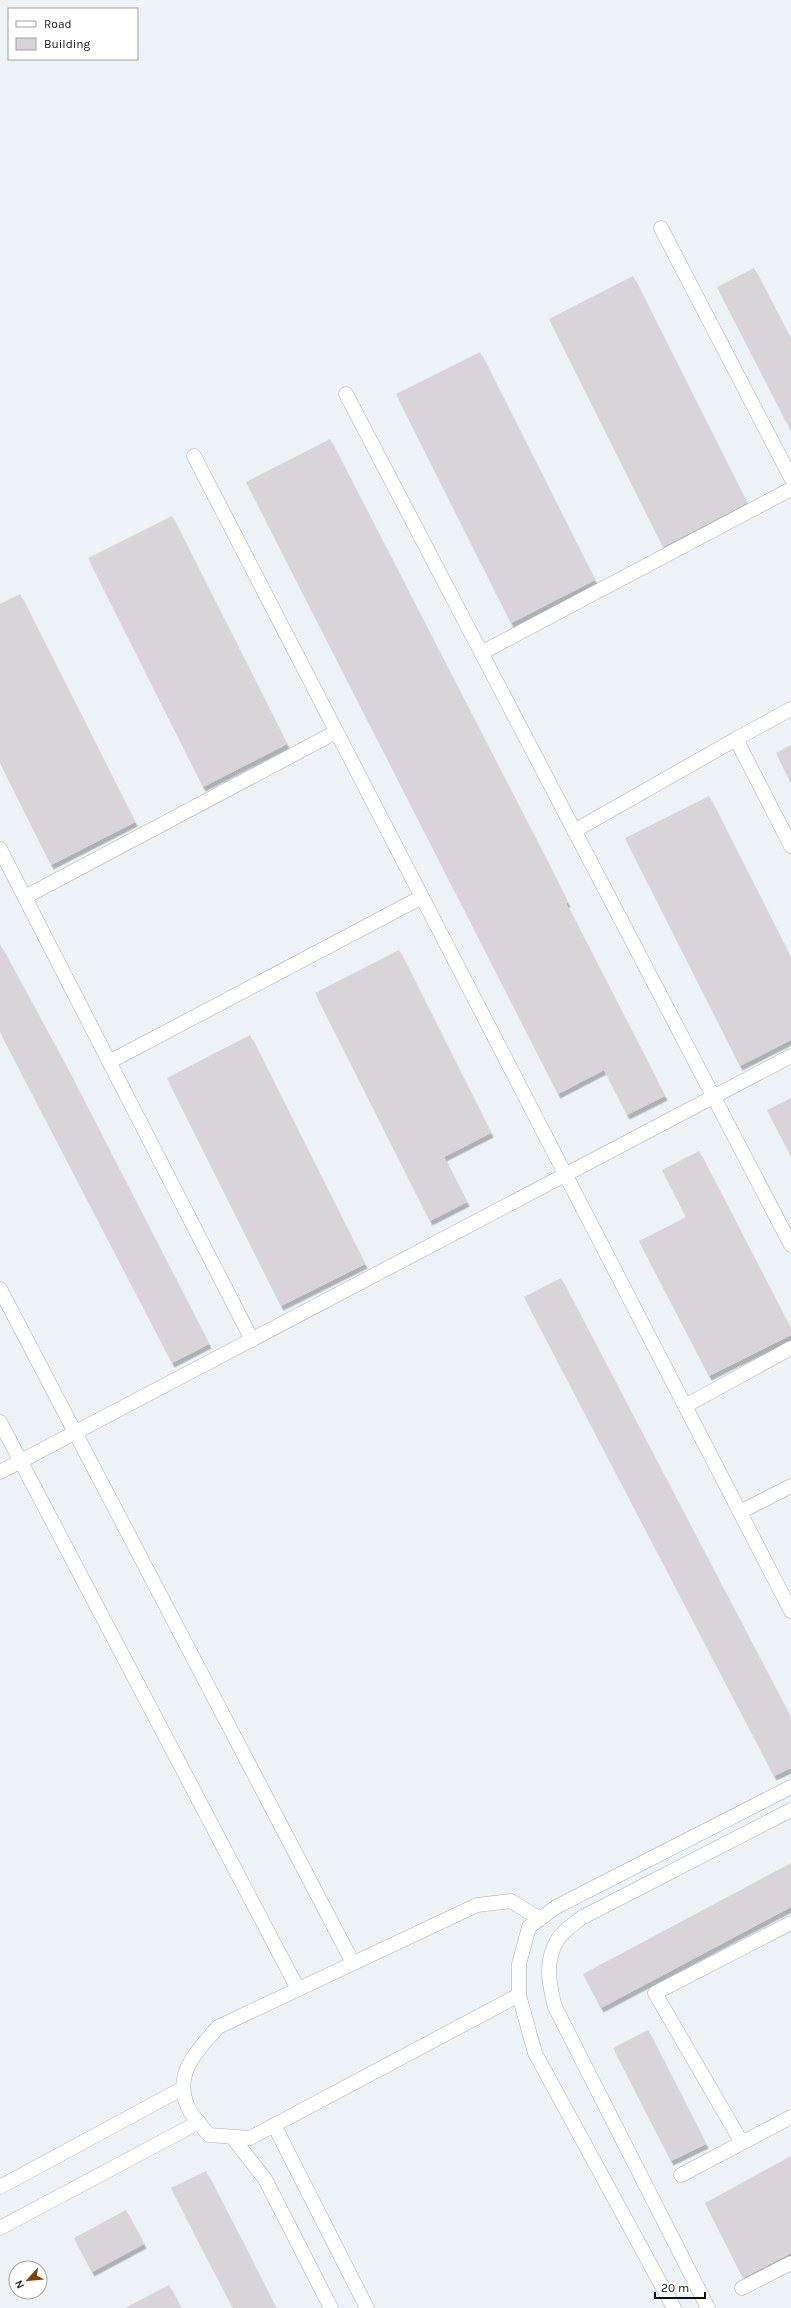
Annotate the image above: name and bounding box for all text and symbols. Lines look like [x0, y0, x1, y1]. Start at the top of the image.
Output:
legend [8, 8, 138, 60]
text: Road [44, 17, 72, 31]
text: Building [44, 37, 91, 51]
north arrow [8, 2260, 48, 2300]
scale bar [655, 2274, 705, 2300]
text: N [12, 2278, 27, 2291]
text: 20 m [661, 2281, 689, 2295]

